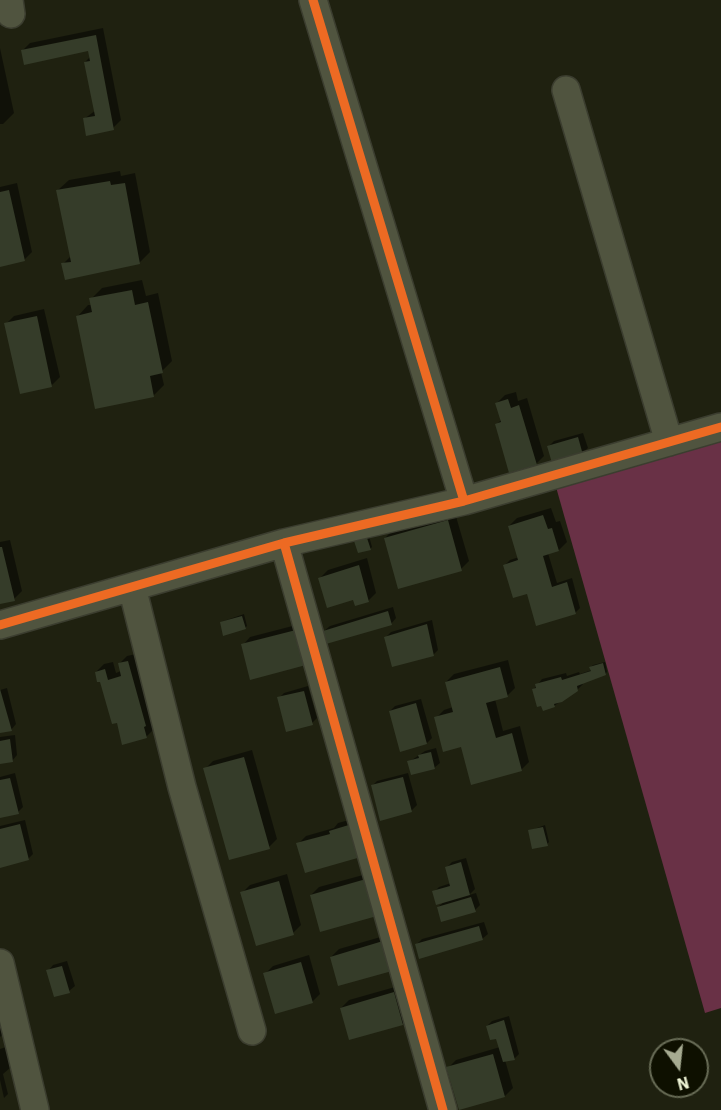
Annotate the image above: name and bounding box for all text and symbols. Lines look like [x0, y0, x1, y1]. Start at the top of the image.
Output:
north arrow [649, 1038, 709, 1098]
text: N [675, 1072, 691, 1095]

